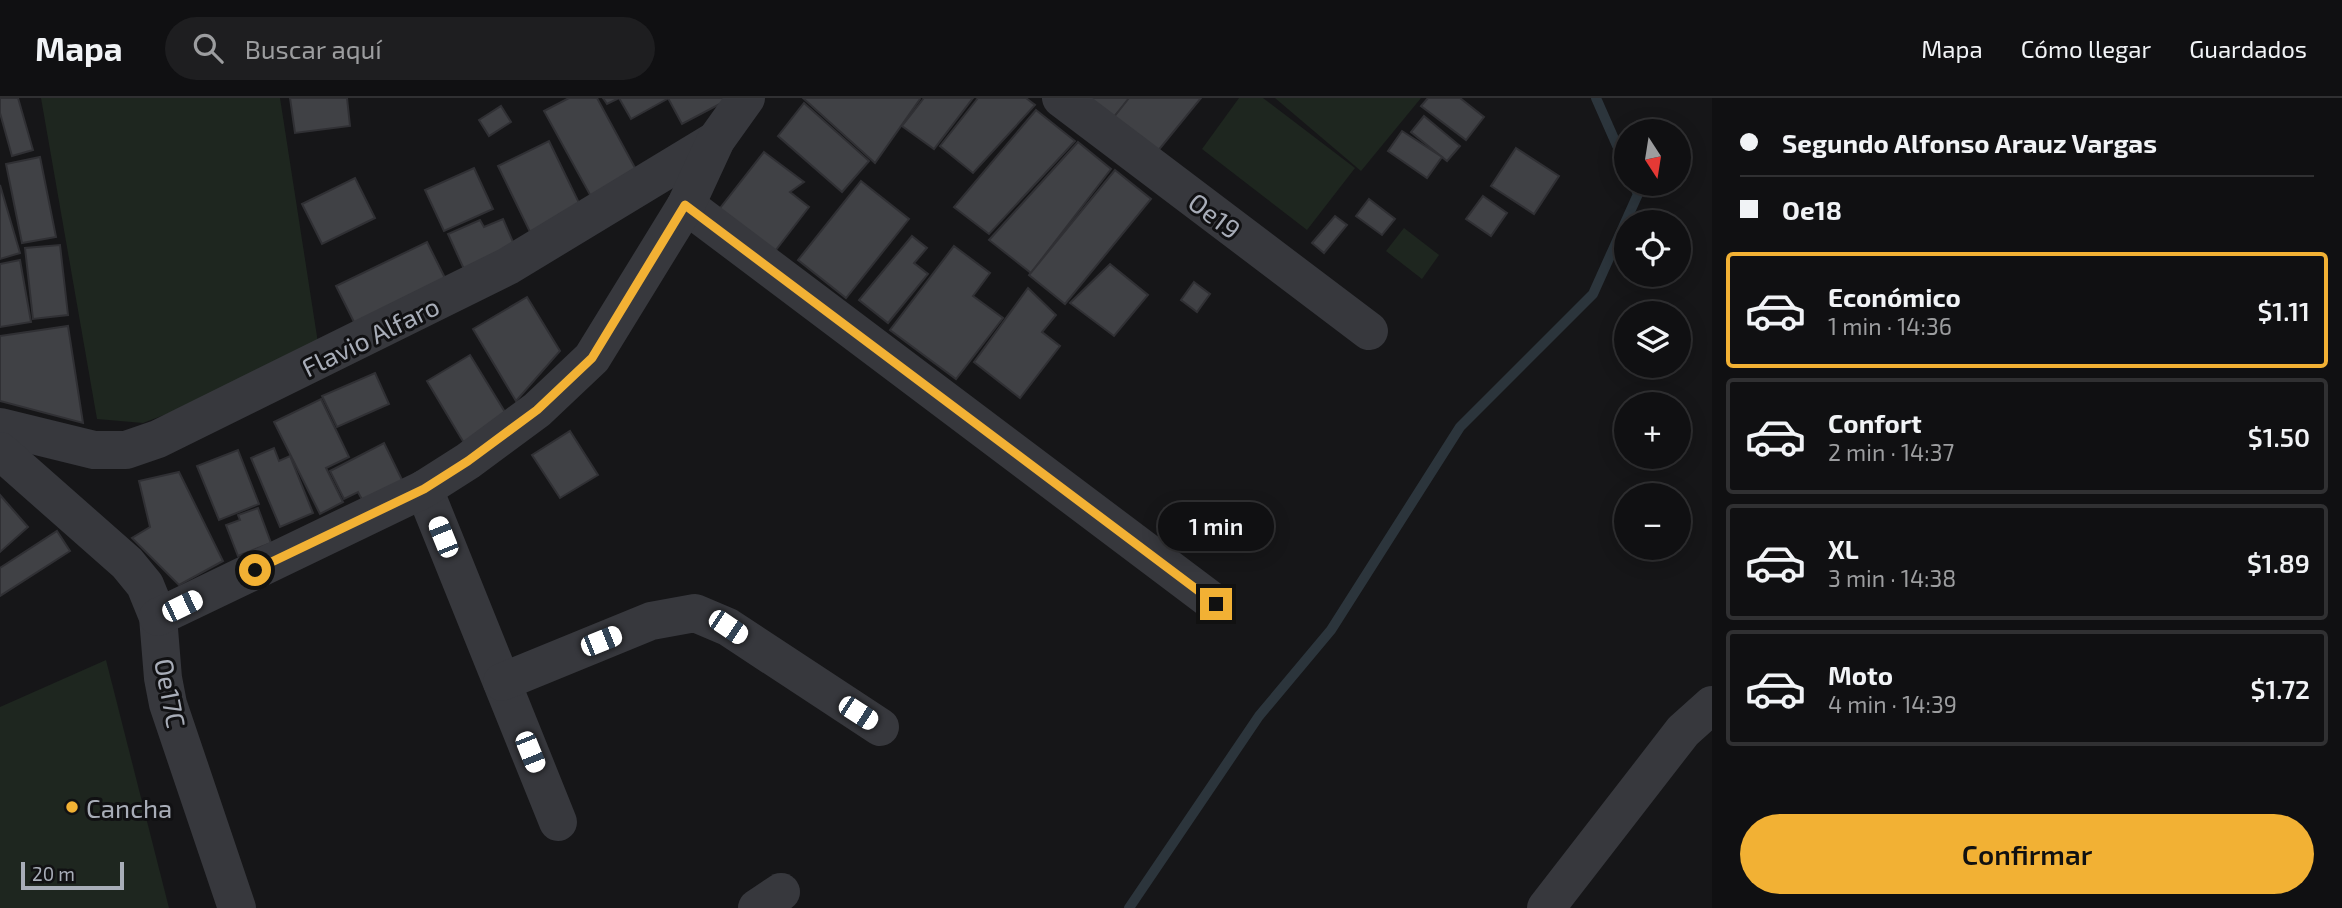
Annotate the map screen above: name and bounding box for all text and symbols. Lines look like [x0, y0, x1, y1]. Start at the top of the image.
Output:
search box [165, 17, 655, 80]
text: Mapa [35, 28, 123, 68]
icon: search [189, 29, 227, 67]
text: Buscar aquí [245, 33, 382, 64]
text: Mapa [1921, 34, 1983, 63]
text: Cómo llegar [2021, 34, 2151, 63]
text: Guardados [2189, 34, 2307, 63]
north arrow [1614, 119, 1690, 196]
map controls [1614, 119, 1691, 560]
text: Segundo Alfonso Arauz Vargas [1782, 127, 2157, 158]
street label: Oe19 [1183, 186, 1247, 244]
text: Oe18 [1782, 194, 1842, 225]
button: locate [1614, 210, 1691, 287]
icon: car [1744, 279, 1807, 342]
text: Económico [1828, 281, 1961, 312]
street label: Flavio Alfaro [296, 289, 444, 383]
text: $1.11 [2257, 295, 2310, 326]
button: layers [1614, 301, 1691, 378]
text: 1 min · 14:36 [1828, 312, 1952, 340]
button: + [1614, 392, 1691, 469]
icon: car [1744, 405, 1807, 468]
text: Confort [1828, 407, 1922, 438]
text: $1.50 [2248, 421, 2310, 452]
text: 2 min · 14:37 [1828, 438, 1954, 466]
button: − [1614, 483, 1691, 560]
callout: 1 min [1158, 503, 1274, 552]
text: 1 min [1189, 512, 1243, 540]
car [426, 514, 461, 560]
icon: car [1744, 531, 1807, 594]
text: XL [1828, 533, 1859, 564]
text: $1.89 [2247, 547, 2310, 578]
route start [239, 554, 271, 586]
text: 3 min · 14:38 [1828, 564, 1956, 592]
car [159, 587, 206, 625]
route end [1200, 588, 1232, 620]
car [705, 607, 752, 647]
car [578, 623, 625, 659]
street label: Oe17C [149, 656, 193, 730]
icon: car [1744, 657, 1807, 720]
text: Moto [1828, 659, 1893, 690]
text: $1.72 [2250, 673, 2310, 704]
text: 4 min · 14:39 [1828, 690, 1957, 718]
car [835, 693, 882, 733]
car [513, 729, 548, 775]
place label: Cancha [86, 792, 172, 823]
marker: Cancha [64, 799, 80, 815]
button: Confirmar [1740, 814, 2314, 894]
scale bar [21, 859, 124, 891]
text: 20 m [32, 862, 75, 885]

